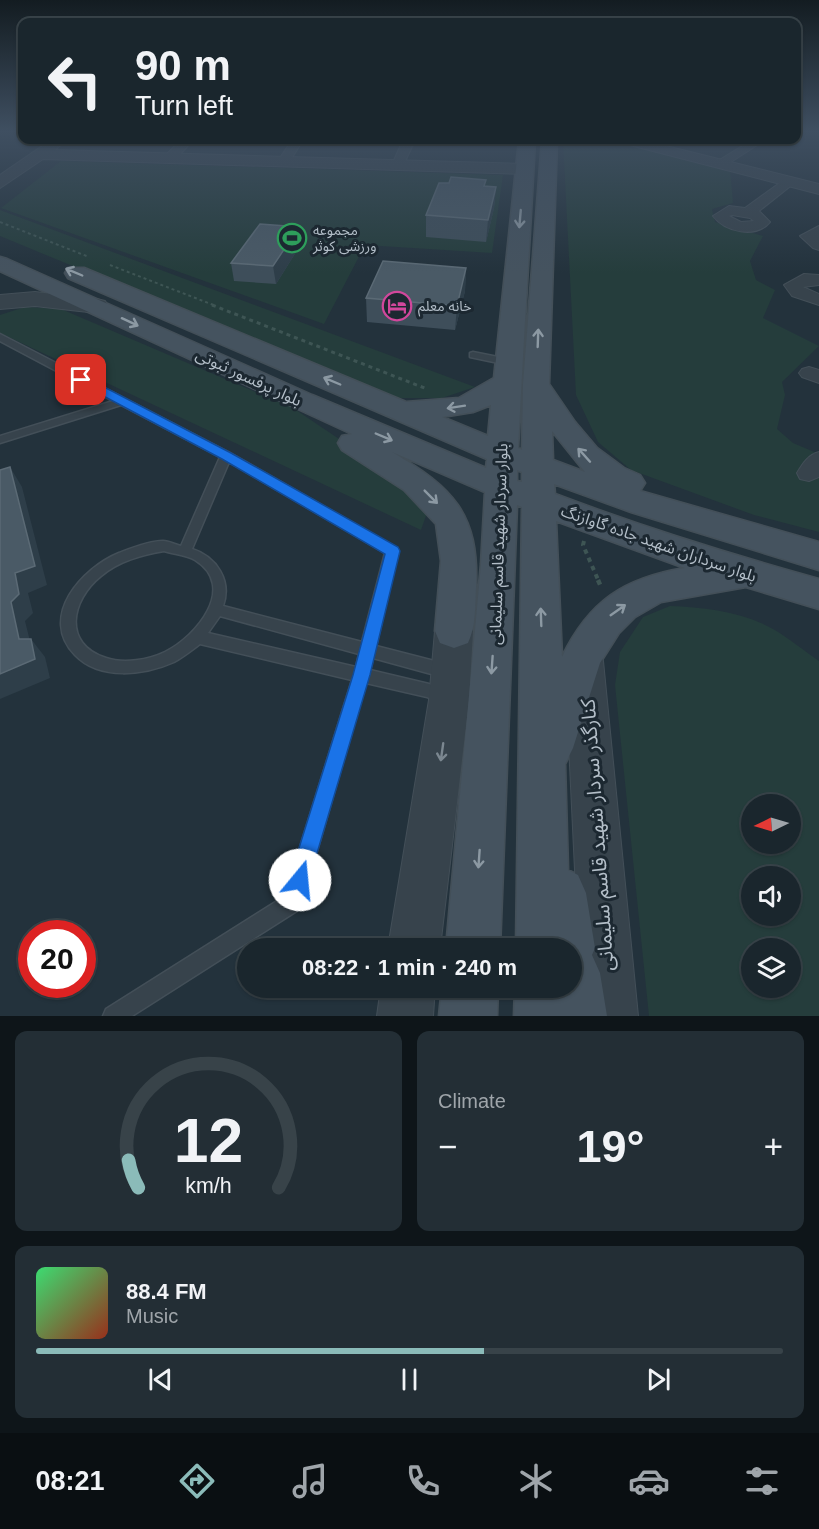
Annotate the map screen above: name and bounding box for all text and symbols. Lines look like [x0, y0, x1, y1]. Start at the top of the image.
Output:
icon: left [36, 42, 114, 120]
text: 90 m [135, 42, 231, 89]
text: Turn left [135, 91, 233, 121]
one-way arrow [515, 208, 526, 228]
sports icon: مجموعه ورزشی کوثر [276, 222, 308, 254]
place label: مجموعه ورزشی کوثر [312, 222, 376, 255]
one-way arrow [66, 266, 84, 277]
hotel icon: خانه معلم [381, 290, 413, 322]
place label: خانه معلم [418, 298, 472, 317]
one-way arrow [120, 316, 138, 328]
one-way arrow [532, 328, 543, 348]
street label: بلوار پرفسور ثبوتی [192, 346, 304, 411]
pin [55, 354, 106, 405]
icon: arrive [64, 363, 97, 396]
one-way arrow [323, 374, 341, 386]
one-way arrow [447, 402, 467, 413]
one-way arrow [374, 432, 393, 443]
street label: بلوار سردار شهید قاسم سلیمانی [486, 443, 515, 645]
one-way arrow [577, 447, 591, 462]
one-way arrow [424, 490, 439, 505]
street label: بلوار سرداران شهید جاده گاوازنگ [559, 502, 759, 586]
one-way arrow [610, 604, 626, 616]
one-way arrow [535, 607, 547, 627]
one-way arrow [487, 654, 498, 674]
street label: کنارگذر سردار شهید قاسم سلیمانی [576, 697, 621, 972]
one-way arrow [436, 742, 447, 761]
north arrow [741, 794, 801, 854]
map controls [741, 794, 801, 998]
position arrow [268, 848, 332, 912]
one-way arrow [473, 849, 484, 869]
button: sound [741, 866, 801, 926]
speed limit sign: 20 [18, 920, 96, 998]
button: layers [741, 938, 801, 998]
text: 08:22 · 1 min · 240 m [302, 955, 517, 980]
text: Climate [438, 1090, 506, 1112]
text: 12 [174, 1106, 243, 1175]
text: 19° [576, 1121, 645, 1172]
text: − [438, 1128, 457, 1165]
text: + [764, 1128, 783, 1165]
text: km/h [185, 1174, 232, 1198]
text: 88.4 FM [126, 1279, 207, 1304]
text: Music [126, 1305, 178, 1327]
icon: previous [144, 1363, 177, 1396]
icon: pause [393, 1363, 426, 1396]
icon: next [642, 1363, 675, 1396]
icon: directions [176, 1460, 218, 1502]
icon: music [289, 1460, 331, 1502]
icon: phone [402, 1460, 444, 1502]
icon: climate [515, 1460, 557, 1502]
icon: car [628, 1460, 670, 1502]
icon: filters [741, 1460, 783, 1502]
text: 08:21 [36, 1466, 105, 1496]

